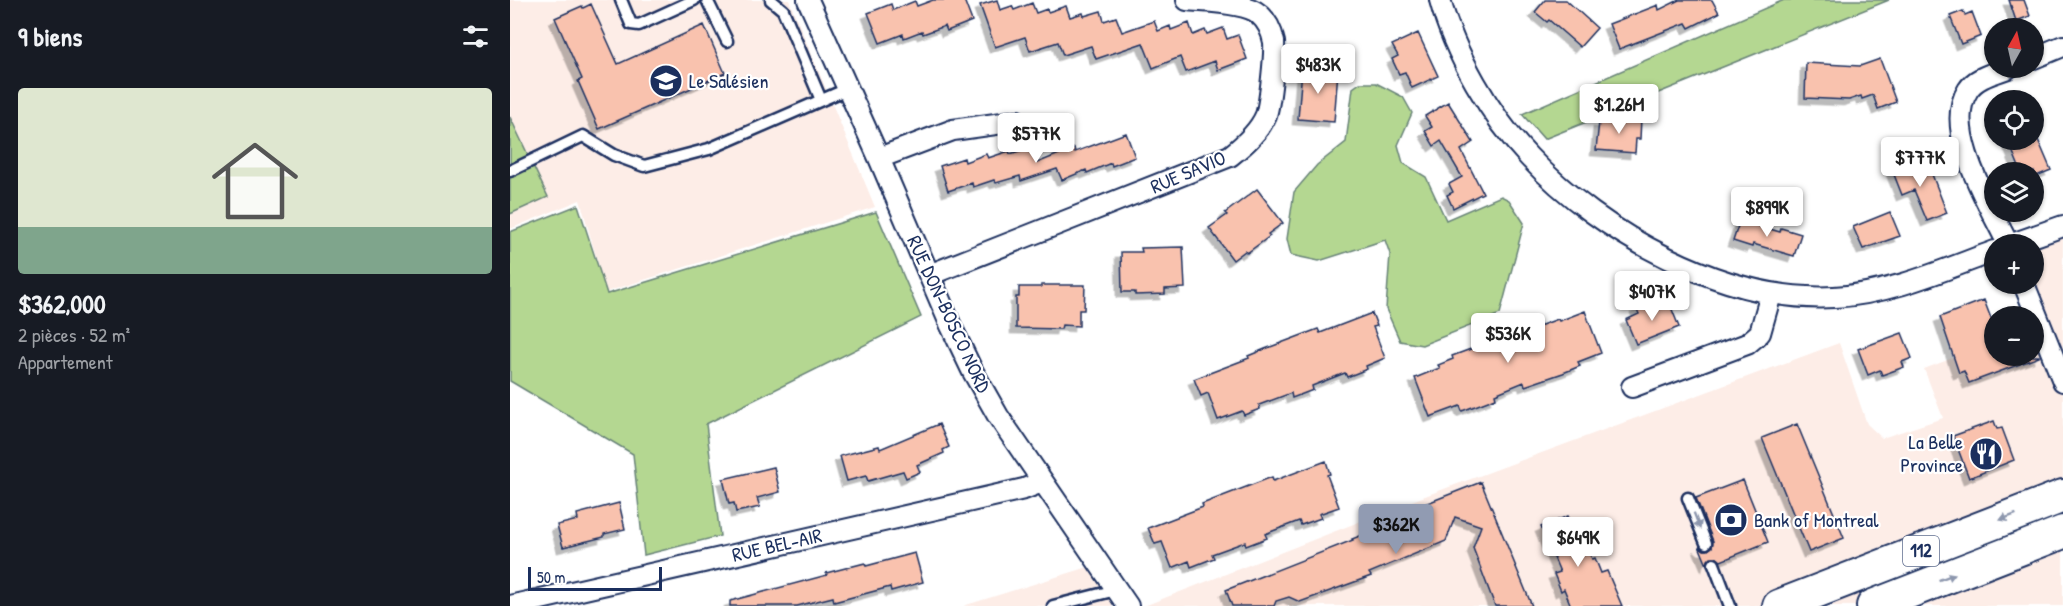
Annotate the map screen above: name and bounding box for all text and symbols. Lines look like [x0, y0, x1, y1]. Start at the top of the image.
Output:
north arrow [1984, 18, 2044, 78]
map controls [1984, 18, 2044, 366]
text: 9 biens [18, 19, 82, 54]
icon: filters [459, 20, 492, 53]
pin: $483K [1276, 44, 1360, 95]
text: $483K [1295, 50, 1341, 77]
school or university icon: Le Salésien [648, 63, 684, 99]
place label: Le Salésien [689, 67, 768, 94]
pin: $1.26M [1570, 84, 1668, 135]
text: $1.26M [1594, 90, 1644, 117]
button: locate [1984, 90, 2044, 150]
pin: $577K [994, 113, 1078, 164]
text: $577K [1012, 119, 1060, 146]
icon: home [201, 127, 309, 235]
pin: $777K [1878, 137, 1962, 188]
text: $777K [1895, 143, 1945, 170]
street label: RUE SAVIO [1146, 144, 1230, 200]
button: layers [1984, 162, 2044, 222]
pin: $899K [1725, 187, 1809, 238]
text: $899K [1745, 193, 1789, 220]
street label: RUE DON-BOSCO NORD [901, 231, 998, 397]
button: + [1984, 234, 2044, 294]
pin: $407K [1610, 271, 1694, 322]
text: $407K [1629, 277, 1675, 304]
text: $362,000 [18, 286, 106, 321]
button: − [1984, 306, 2044, 366]
pin: $536K [1466, 313, 1550, 364]
text: $536K [1485, 319, 1531, 346]
text: 2 pièces · 52 m² [18, 321, 130, 348]
text: Appartement [18, 348, 113, 375]
place label: La Belle Province [1900, 428, 1963, 478]
restaurant icon: La Belle Province [1968, 436, 2004, 472]
bank icon: Bank of Montreal [1713, 502, 1749, 538]
pin: $362K [1354, 504, 1438, 555]
place label: Bank of Montreal [1754, 506, 1879, 533]
text: $362K [1373, 510, 1419, 537]
one-way arrow [1693, 512, 1702, 530]
one-way arrow [1999, 512, 2017, 522]
pin: $649K [1536, 517, 1620, 568]
street label: RUE BEL-AIR [729, 521, 825, 568]
text: $649K [1556, 523, 1600, 550]
road number: 112 [1903, 536, 1939, 566]
scale bar [528, 564, 662, 592]
text: 50 m [537, 566, 566, 588]
one-way arrow [1938, 572, 1956, 581]

